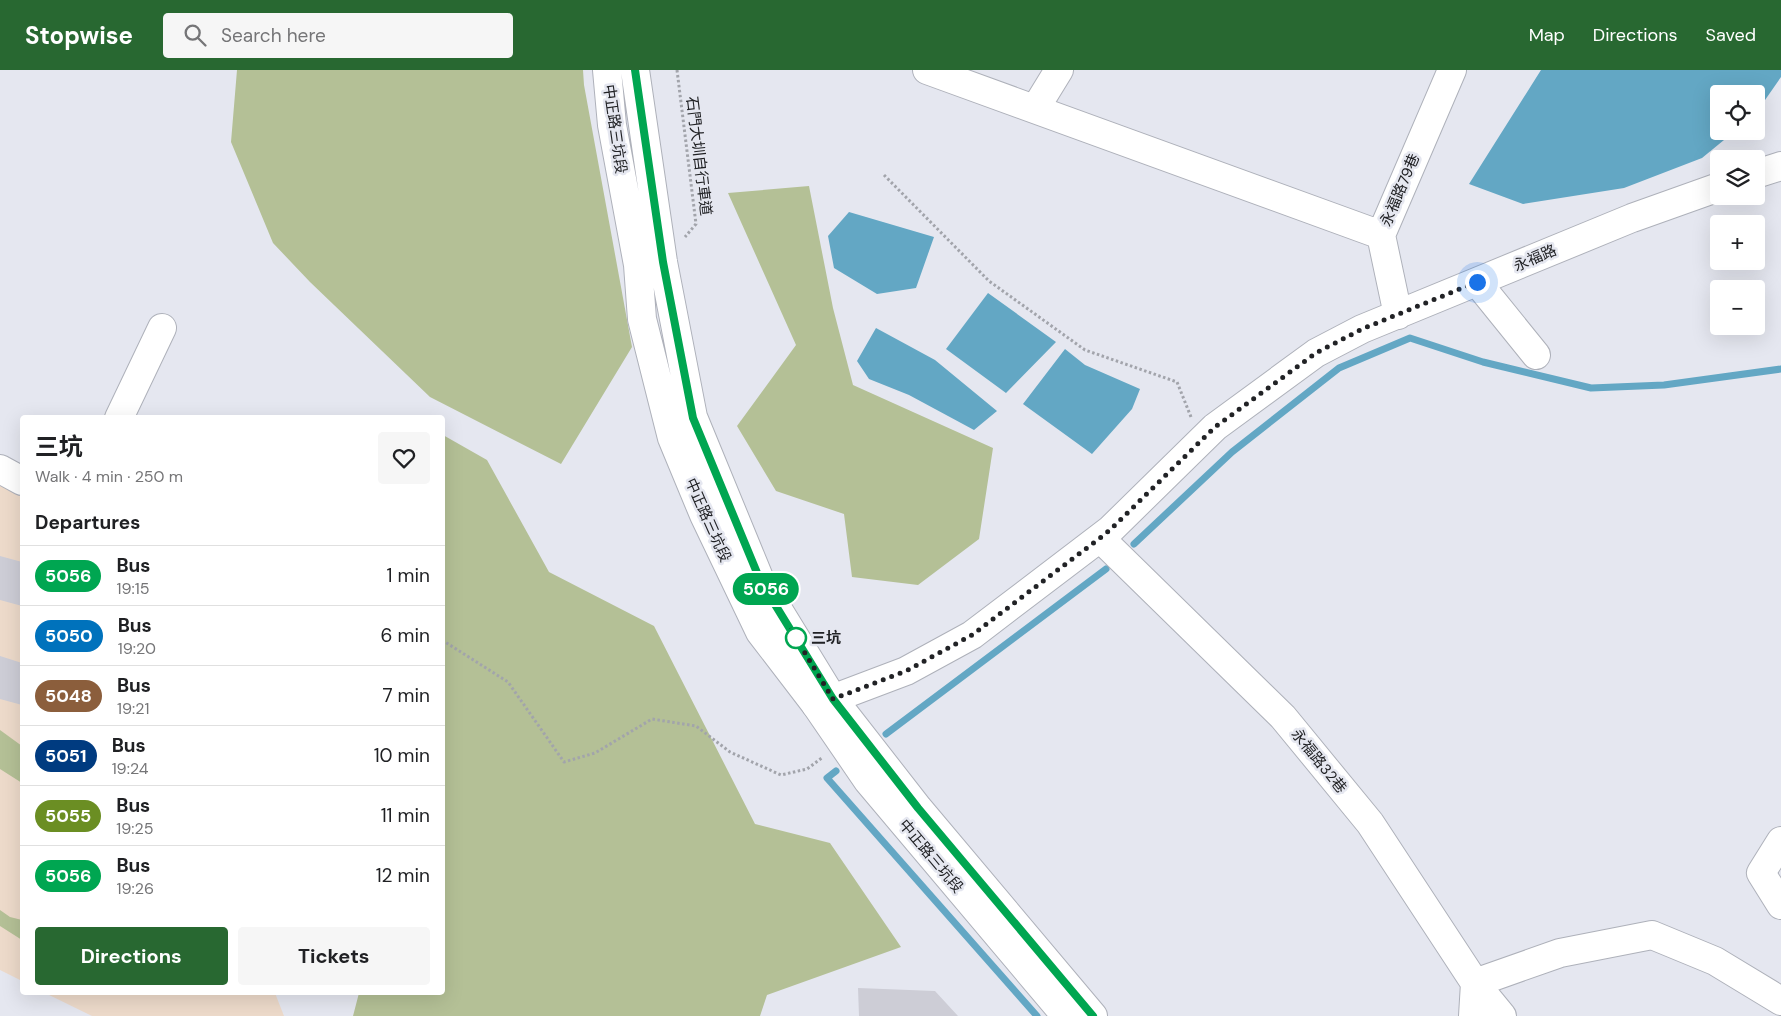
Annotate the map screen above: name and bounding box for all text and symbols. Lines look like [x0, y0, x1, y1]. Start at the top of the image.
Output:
search box [163, 13, 513, 58]
text: Stopwise [25, 20, 133, 51]
icon: search [181, 21, 209, 49]
text: Search here [221, 23, 326, 48]
text: Map [1529, 23, 1565, 47]
text: Directions [1593, 23, 1678, 47]
text: Saved [1706, 23, 1756, 47]
street label: 中正路三坑段 [599, 83, 631, 175]
map controls [1710, 85, 1765, 335]
button: locate [1710, 85, 1765, 140]
street label: 石門大圳自行車道 [682, 95, 716, 217]
button: layers [1710, 150, 1765, 205]
street label: 永福路79巷 [1376, 151, 1424, 229]
button: + [1710, 215, 1765, 270]
street label: 永福路 [1510, 240, 1560, 276]
your location [1465, 270, 1490, 295]
button: − [1710, 280, 1765, 335]
text: 三坑 [35, 431, 83, 462]
button: heart [378, 432, 430, 484]
text: Walk · 4 min · 250 m [35, 466, 183, 487]
street label: 中正路三坑段 [681, 475, 735, 565]
text: Departures [35, 510, 140, 535]
text: Bus [116, 553, 150, 578]
text: 1 min [387, 563, 430, 588]
text: 5056 [45, 564, 91, 588]
line badge: 5056 [731, 573, 801, 605]
text: 5056 [743, 577, 789, 601]
text: 19:15 [116, 578, 150, 599]
text: Bus [118, 613, 152, 638]
text: 6 min [381, 623, 430, 648]
text: 5050 [45, 624, 93, 648]
marker: 三坑 [785, 627, 807, 649]
place label: 三坑 [811, 628, 841, 648]
text: 19:20 [118, 638, 156, 659]
text: Bus [117, 673, 151, 698]
text: 7 min [382, 683, 430, 708]
text: 5048 [45, 684, 92, 708]
text: 19:21 [117, 698, 149, 719]
street label: 永福路32巷 [1287, 725, 1351, 797]
text: Bus [112, 733, 146, 758]
text: 10 min [374, 743, 430, 768]
text: 5051 [45, 744, 87, 768]
text: 19:24 [112, 758, 149, 779]
text: Bus [116, 793, 150, 818]
text: 11 min [381, 803, 430, 828]
text: 5055 [45, 804, 91, 828]
street label: 中正路三坑段 [894, 815, 968, 897]
text: 19:25 [116, 818, 154, 839]
text: Bus [116, 853, 150, 878]
text: 12 min [376, 863, 430, 888]
text: 5056 [45, 864, 91, 888]
text: 19:26 [116, 878, 154, 899]
button: Directions [35, 927, 228, 985]
button: Tickets [238, 927, 430, 985]

